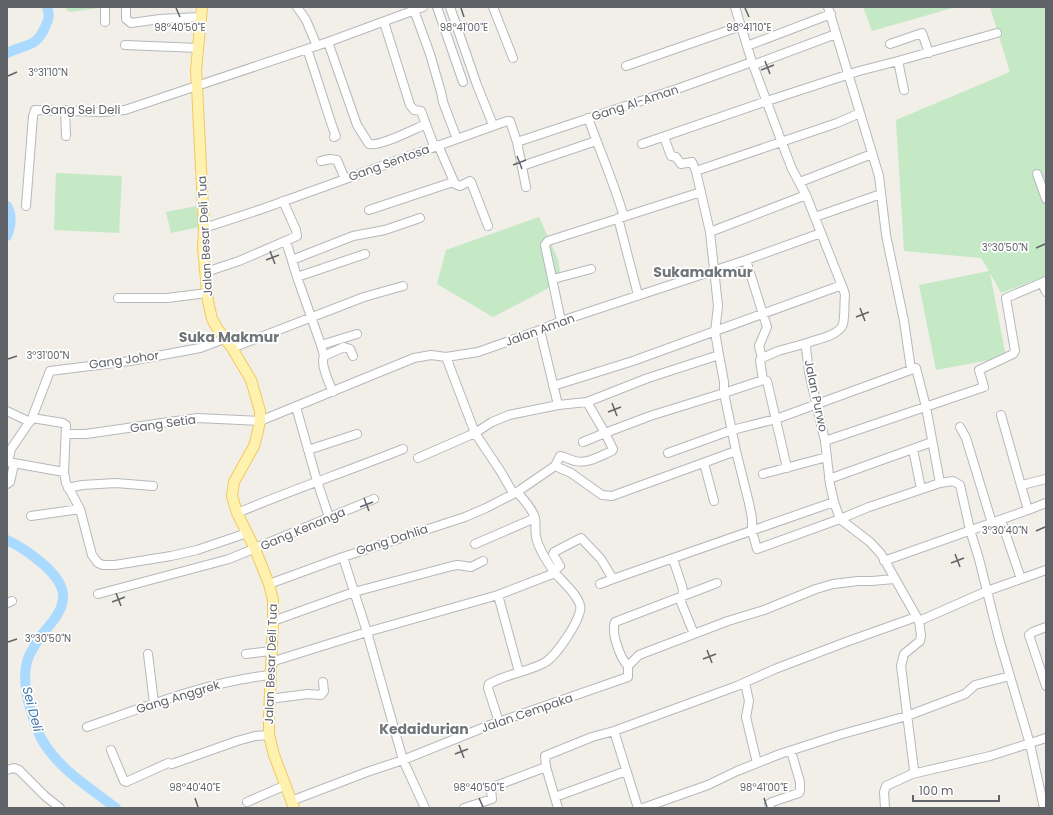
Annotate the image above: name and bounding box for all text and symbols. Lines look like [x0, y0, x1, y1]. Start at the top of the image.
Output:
text: 98°40'50"E [154, 20, 206, 35]
text: 98°41'00"E [440, 20, 488, 35]
text: 98°41'10"E [726, 20, 772, 35]
text: 3°31'10"N [28, 65, 68, 80]
street label: Gang Al-Aman [589, 80, 680, 125]
street label: Gang Sei Deli [42, 101, 120, 118]
street label: Gang Sentosa [346, 140, 432, 185]
street label: Jalan Besar Deli Tua [193, 175, 216, 297]
text: 3°30'50"N [982, 240, 1028, 255]
district label: Sukamakmur [653, 262, 753, 282]
street label: Jalan Aman [503, 309, 577, 350]
district label: Suka Makmur [179, 327, 279, 347]
street label: Gang Johor [88, 346, 160, 373]
text: 3°31'00"N [26, 348, 70, 363]
street label: Jalan Purwo [801, 358, 832, 434]
street label: Gang Setia [129, 410, 197, 437]
street label: Gang Kenanga [258, 503, 348, 554]
street label: Gang Dahlia [354, 520, 430, 559]
text: 3°30'40"N [982, 523, 1028, 538]
street label: Jalan Besar Deli Tua [260, 603, 281, 725]
text: 3°30'50"N [25, 631, 71, 646]
street label: Gang Anggrek [134, 676, 222, 717]
water label: Sei Deli [17, 684, 48, 735]
street label: Jalan Cempaka [479, 689, 575, 736]
district label: Kedaidurian [379, 719, 469, 739]
scale bar [913, 777, 999, 803]
text: 98°40'40"E [169, 780, 221, 795]
text: 98°40'50"E [453, 780, 505, 795]
text: 98°41'00"E [740, 780, 788, 795]
text: 100 m [919, 782, 953, 799]

